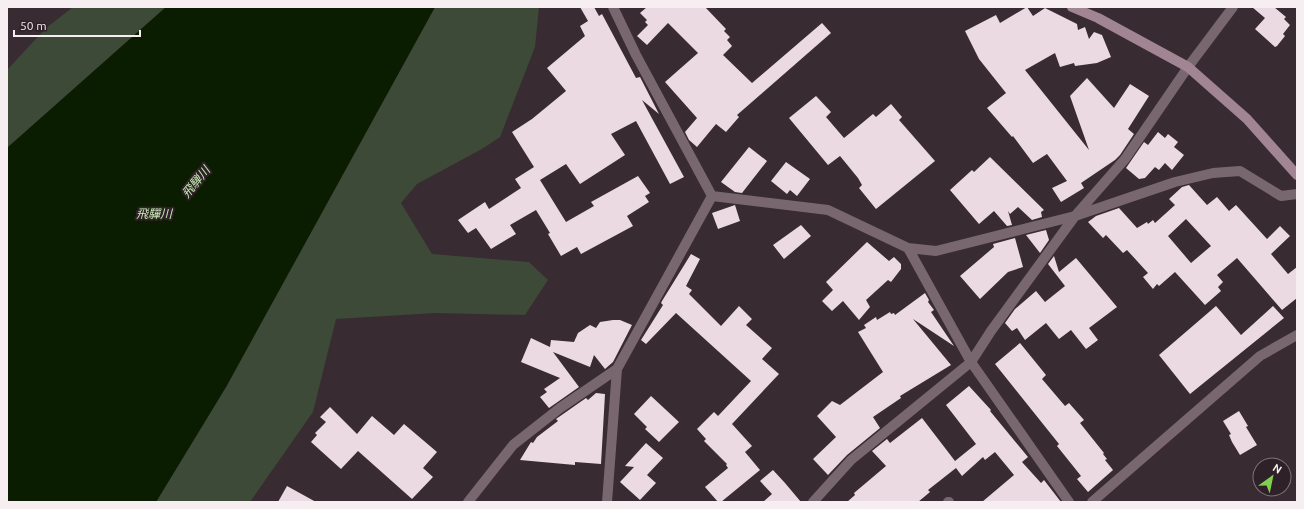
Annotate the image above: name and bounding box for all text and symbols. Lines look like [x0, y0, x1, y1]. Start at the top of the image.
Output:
scale bar [14, 12, 140, 38]
text: 50 m [20, 19, 47, 32]
water label: 飛騨川 [179, 162, 213, 200]
water label: 飛驒川 [136, 207, 174, 220]
north arrow [1252, 457, 1292, 497]
text: N [1271, 461, 1284, 476]

